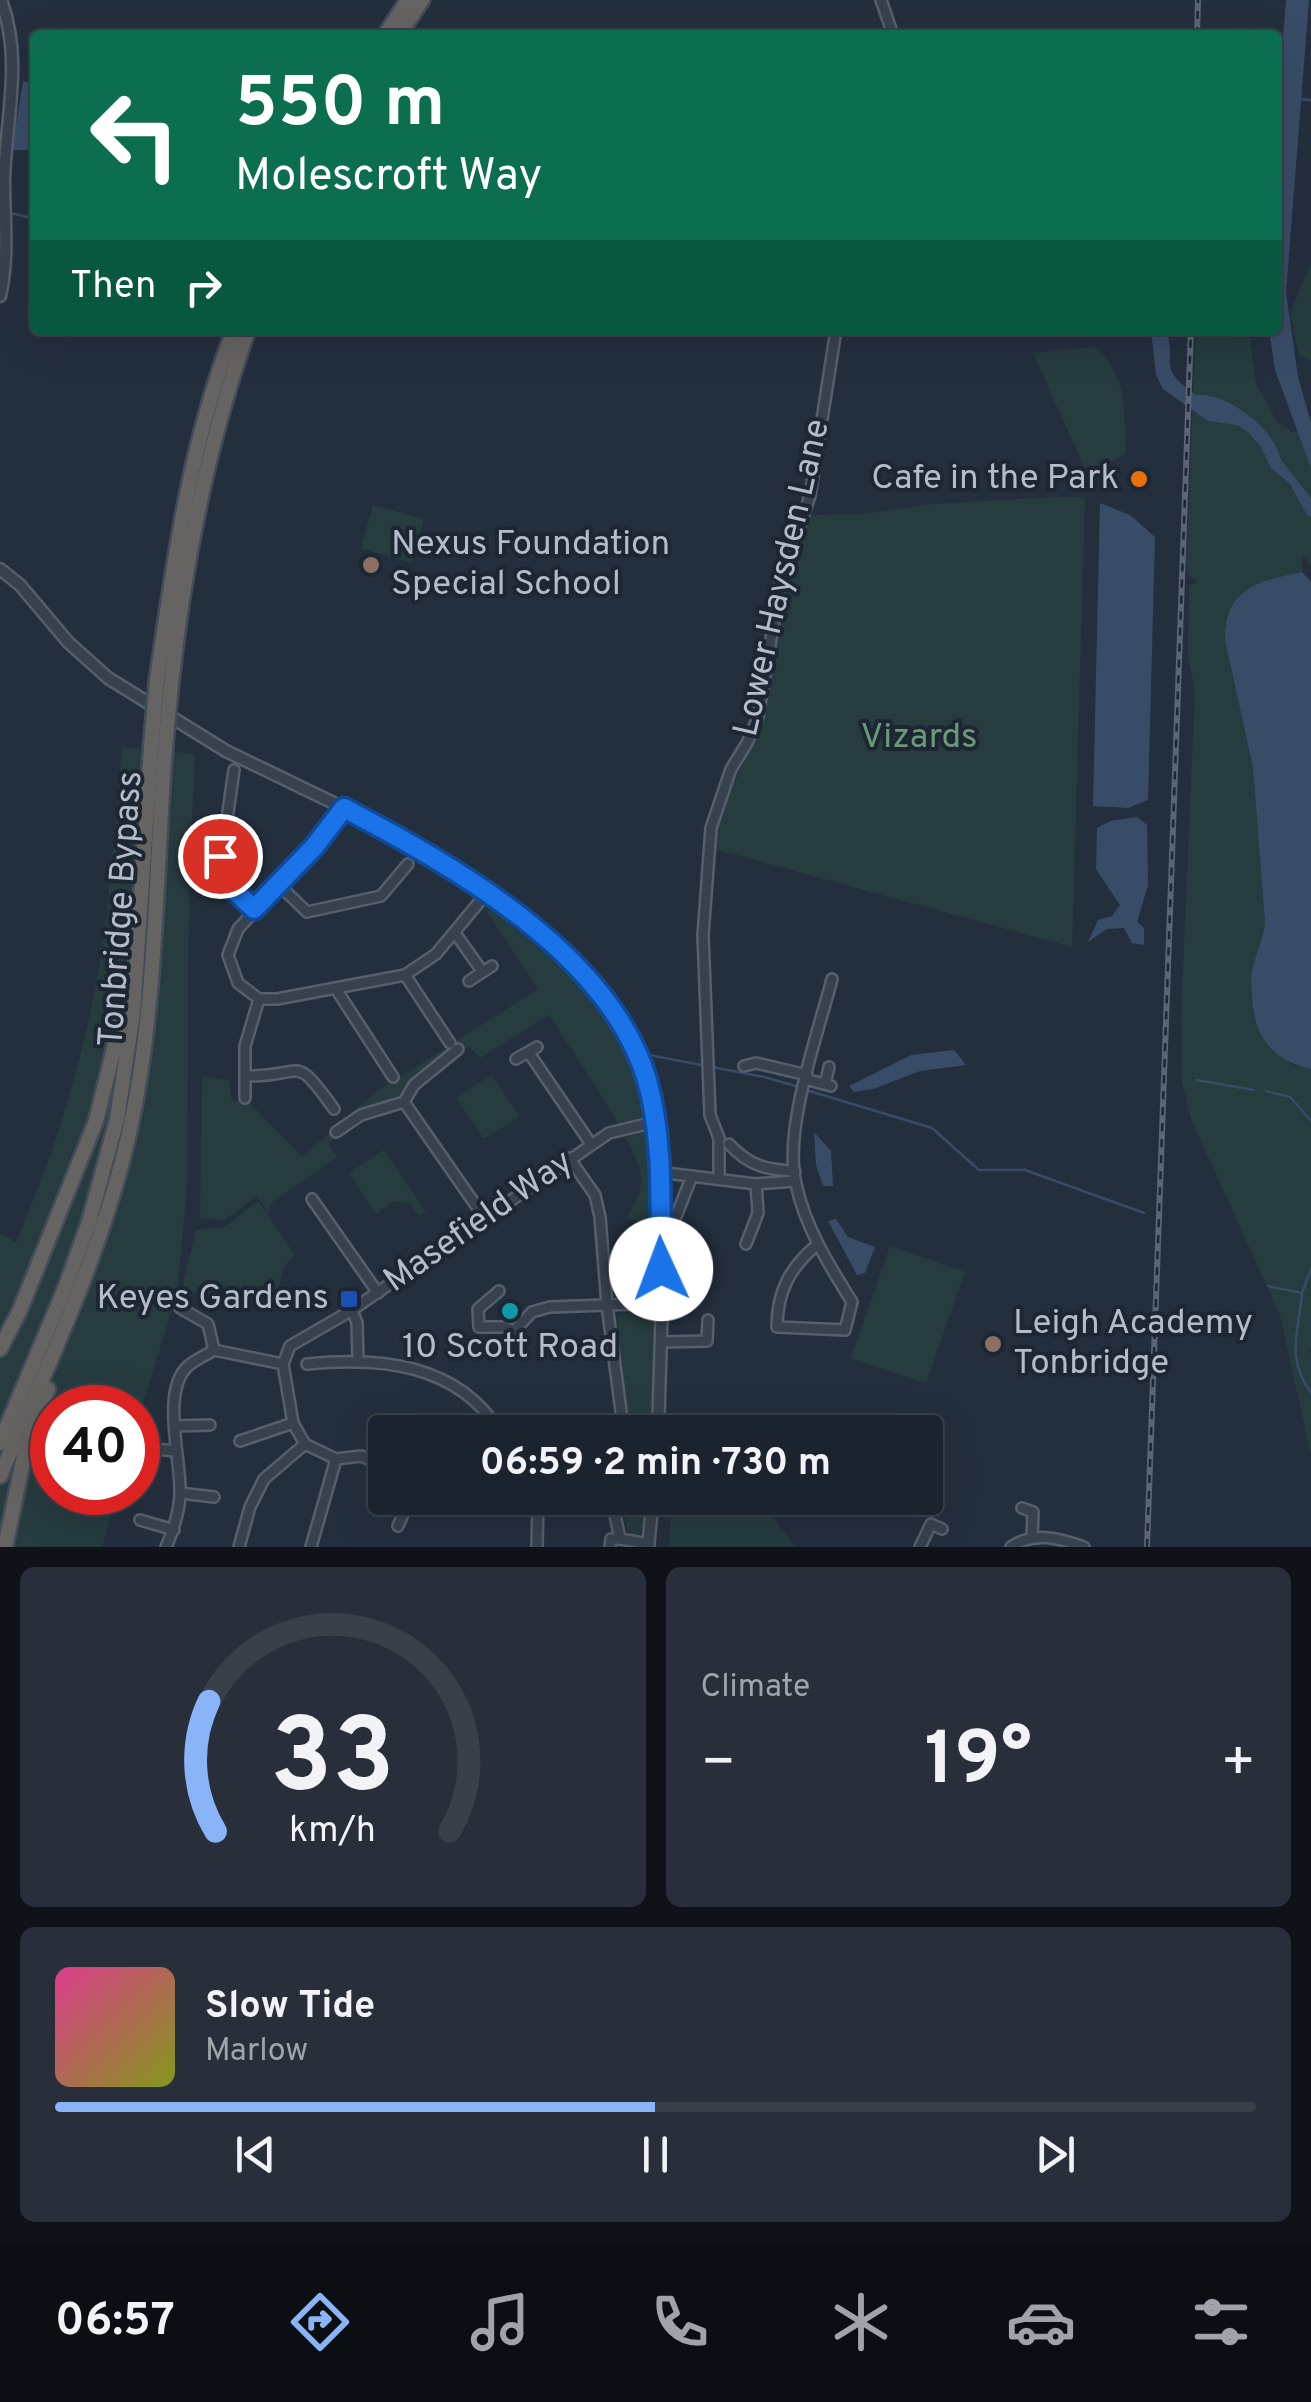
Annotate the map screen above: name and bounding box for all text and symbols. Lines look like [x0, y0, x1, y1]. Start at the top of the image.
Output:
text: 550 m [235, 62, 445, 151]
icon: left [70, 70, 200, 200]
text: Molescroft Way [235, 149, 542, 206]
icon: right [176, 260, 231, 315]
text: Then [70, 263, 156, 312]
street label: Lower Haysden Lane [725, 415, 841, 741]
place label: Cafe in the Park [871, 457, 1119, 501]
marker: Cafe in the Park [1128, 468, 1150, 490]
place label: Nexus Foundation Special School [391, 523, 670, 607]
marker: Nexus Foundation Special School [360, 554, 382, 576]
park label: Vizards [860, 716, 978, 760]
street label: Tonbridge Bypass [90, 769, 154, 1049]
pin [178, 814, 263, 899]
icon: arrive [193, 829, 248, 884]
street label: Masefield Way [376, 1141, 582, 1303]
position arrow [609, 1217, 713, 1321]
place label: Keyes Gardens [97, 1277, 329, 1321]
marker: Keyes Gardens [338, 1288, 360, 1310]
marker: 10 Scott Road [499, 1300, 521, 1322]
place label: Leigh Academy Tonbridge [1013, 1302, 1253, 1386]
place label: 10 Scott Road [402, 1326, 618, 1370]
marker: Leigh Academy Tonbridge [982, 1333, 1004, 1355]
speed limit sign: 40 [30, 1385, 160, 1515]
text: 06:59 · 2 min · 730 m [480, 1440, 831, 1489]
text: Climate [701, 1668, 810, 1708]
text: 33 [270, 1697, 395, 1829]
text: 19° [925, 1716, 1032, 1811]
text: − [701, 1730, 736, 1800]
text: + [1221, 1730, 1256, 1800]
text: km/h [289, 1809, 376, 1855]
text: Slow Tide [205, 1983, 375, 2032]
text: Marlow [205, 2032, 308, 2072]
icon: previous [228, 2127, 283, 2182]
icon: pause [628, 2127, 683, 2182]
icon: next [1028, 2127, 1083, 2182]
icon: directions [285, 2287, 355, 2357]
icon: music [465, 2287, 535, 2357]
icon: phone [645, 2287, 715, 2357]
icon: climate [826, 2287, 896, 2357]
icon: car [1006, 2287, 1076, 2357]
icon: filters [1186, 2287, 1256, 2357]
text: 06:57 [55, 2294, 175, 2351]

